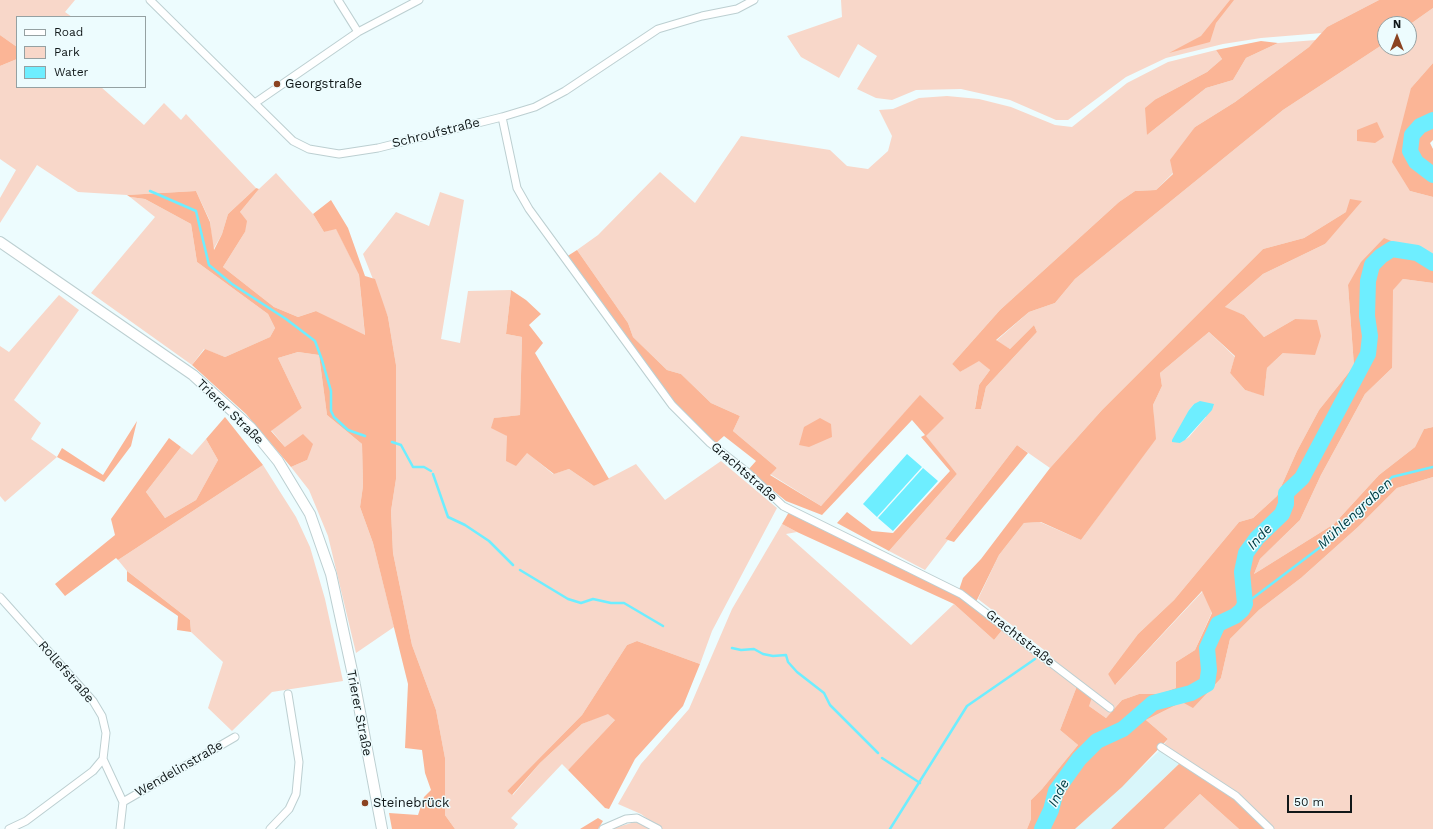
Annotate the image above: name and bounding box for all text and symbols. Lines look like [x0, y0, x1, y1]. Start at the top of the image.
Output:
legend [16, 16, 146, 88]
north arrow [1377, 16, 1417, 56]
text: N [1393, 18, 1401, 31]
text: Road [54, 25, 83, 39]
text: Park [54, 45, 80, 59]
text: Water [54, 65, 88, 79]
place label: Georgstraße [285, 76, 362, 92]
marker: Georgstraße [272, 79, 282, 89]
street label: Schroufstraße [390, 115, 482, 151]
street label: Trierer Straße [193, 376, 267, 448]
street label: Grachtstraße [708, 439, 780, 505]
water label: Mühlengraben [1314, 475, 1396, 553]
water label: Inde [1244, 521, 1276, 553]
street label: Grachtstraße [983, 606, 1057, 670]
street label: Rollefstraße [35, 638, 97, 706]
street label: Trierer Straße [343, 669, 375, 757]
street label: Wendelinstraße [132, 737, 226, 801]
water label: Inde [1045, 776, 1073, 810]
scale bar [1289, 787, 1354, 813]
place label: Steinebrück [373, 795, 449, 811]
text: 50 m [1294, 795, 1324, 809]
marker: Steinebrück [360, 798, 370, 808]

